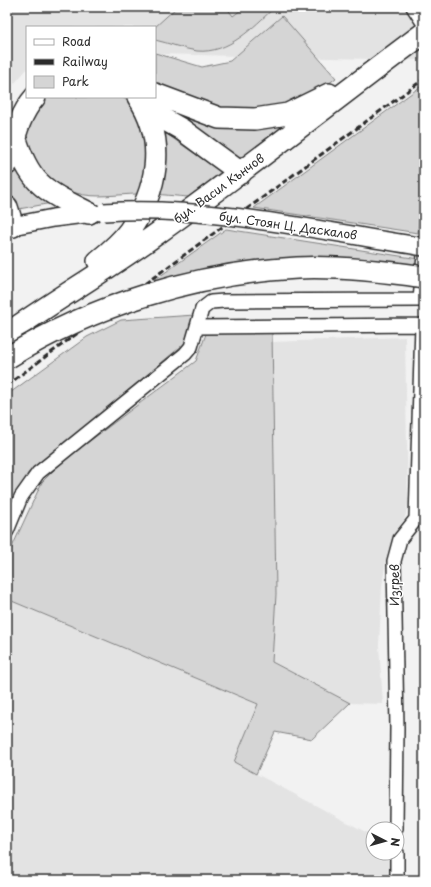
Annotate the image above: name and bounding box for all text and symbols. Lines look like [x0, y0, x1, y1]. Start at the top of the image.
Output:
legend [26, 26, 156, 98]
text: Road [62, 32, 91, 50]
text: Railway [62, 52, 108, 70]
text: Park [62, 72, 89, 90]
street label: бул. Васил Кънчов [169, 149, 268, 227]
street label: бул. Стоян Ц. Даскалов [218, 206, 358, 244]
street label: Изгрев [385, 564, 403, 606]
north arrow [365, 821, 405, 861]
text: N [387, 837, 404, 848]

